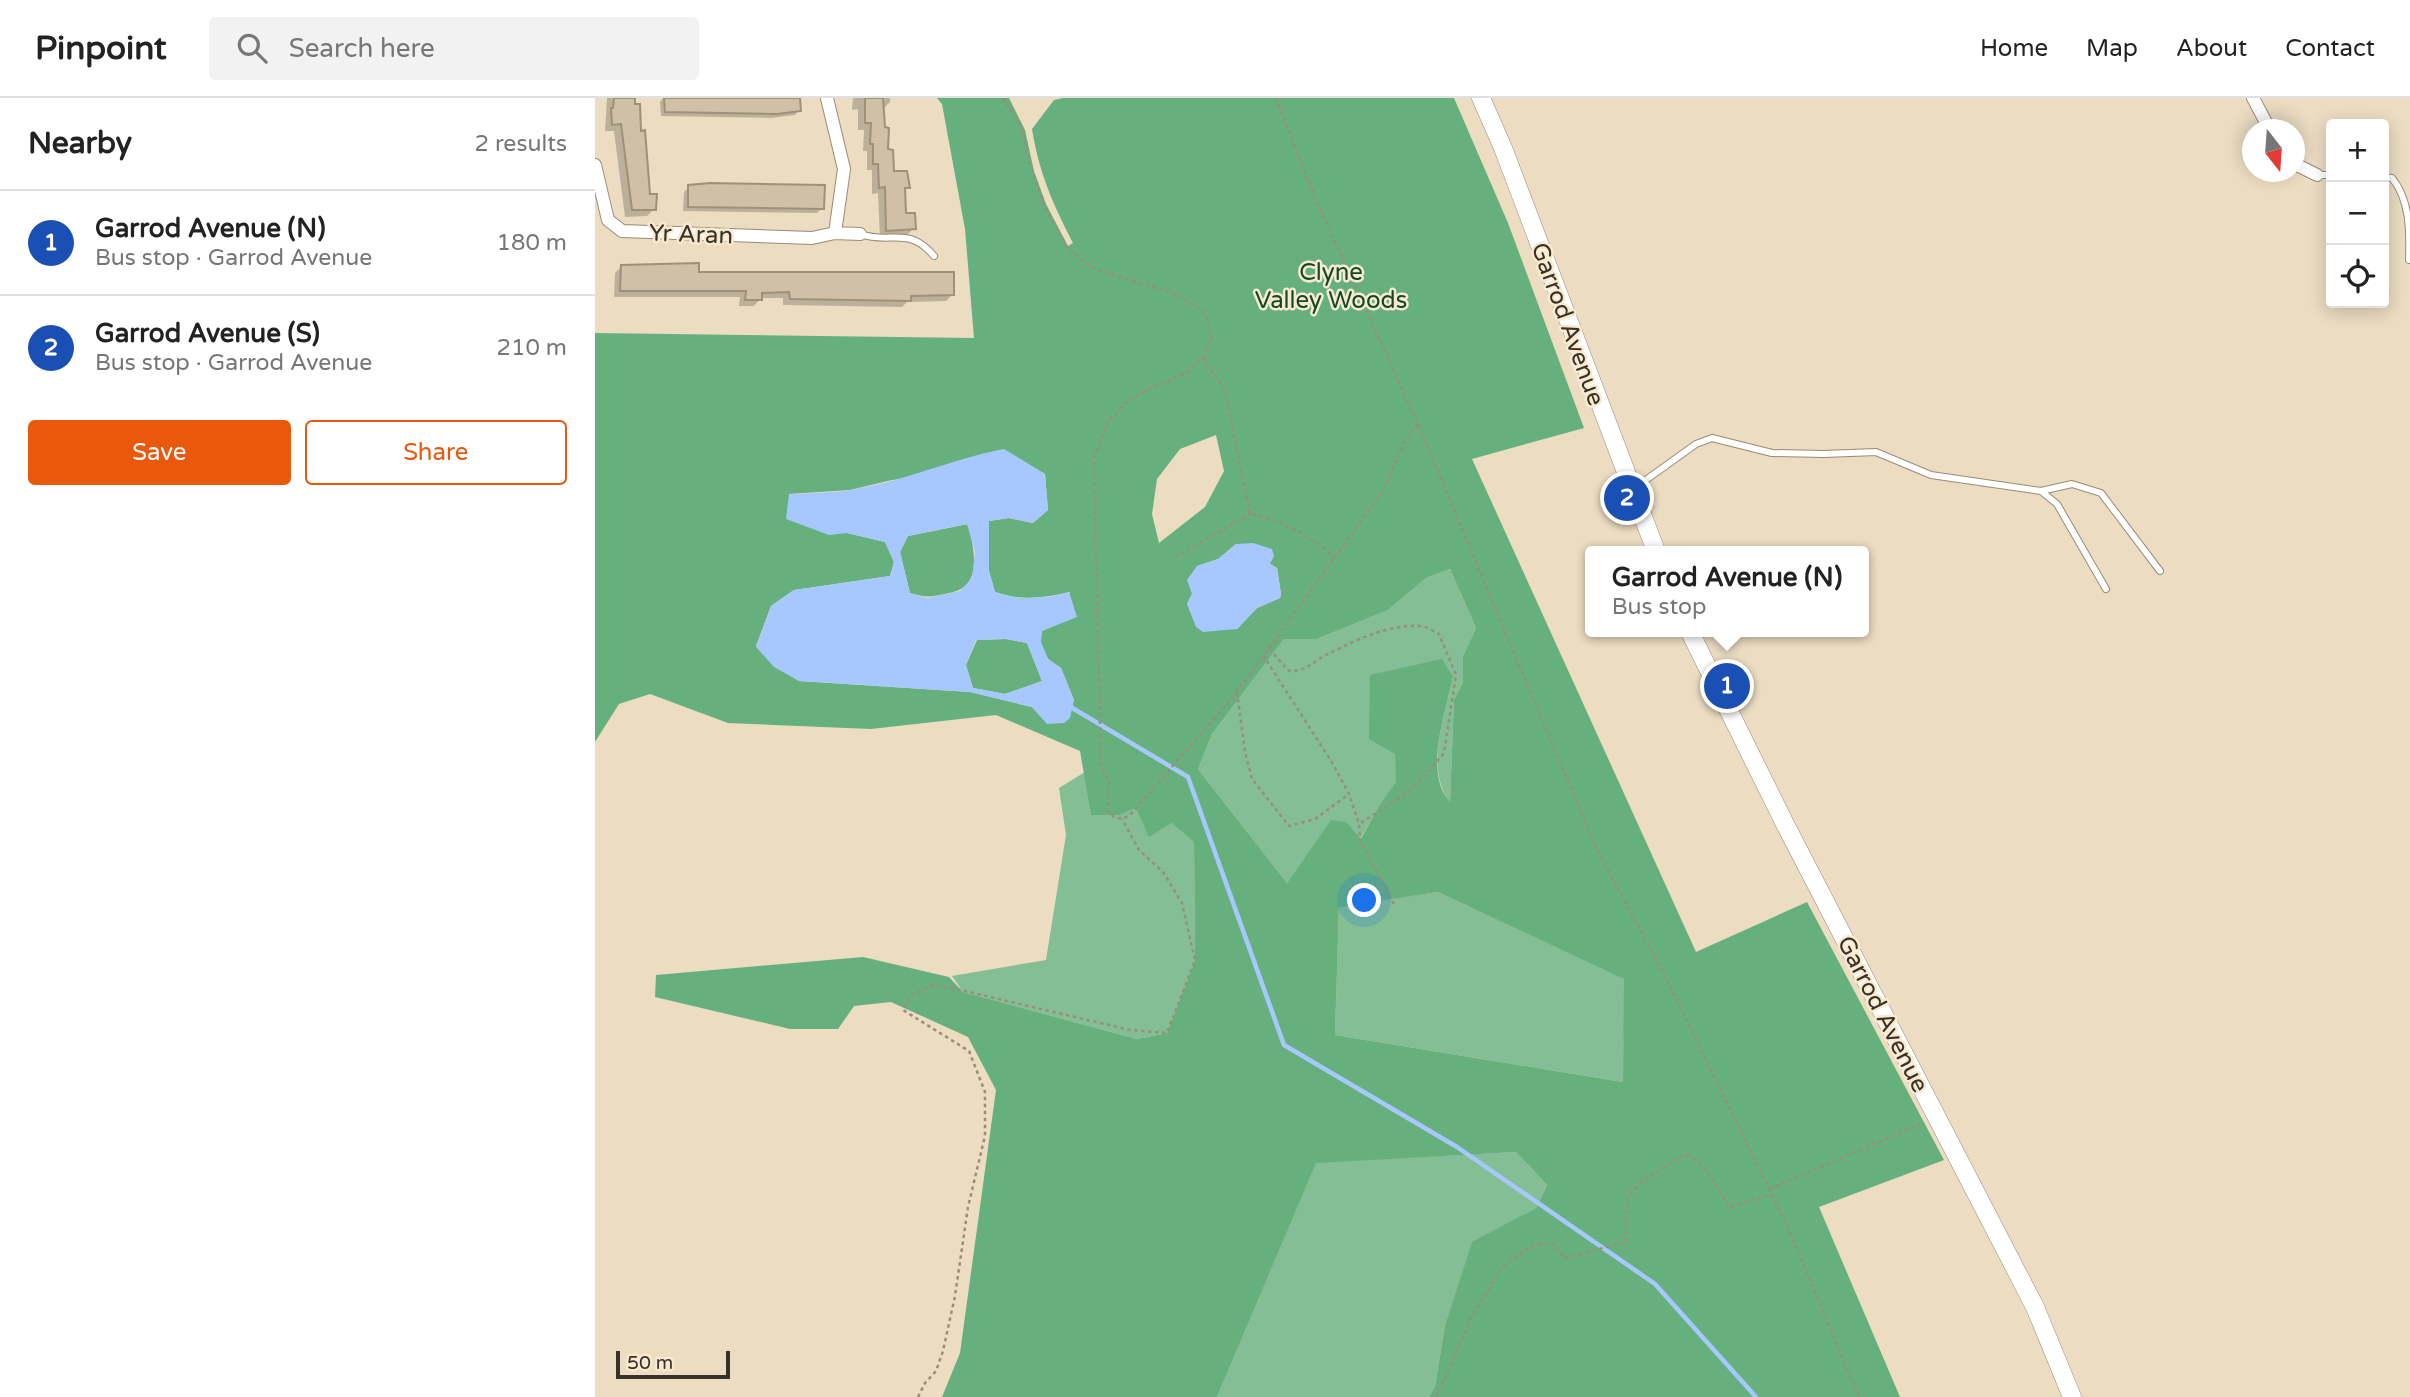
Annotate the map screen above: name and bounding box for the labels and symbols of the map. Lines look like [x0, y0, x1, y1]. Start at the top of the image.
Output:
north arrow [2242, 119, 2305, 182]
street label: Yr Aran [648, 219, 734, 250]
street label: Garrod Avenue [1525, 239, 1610, 410]
park label: Clyne Valley Woods [1255, 258, 1407, 315]
pin: 2 [1604, 472, 1650, 524]
pin: 1 [1704, 660, 1750, 712]
your location [1347, 883, 1381, 917]
street label: Garrod Avenue [1831, 931, 1934, 1097]
scale bar [616, 1348, 730, 1380]

